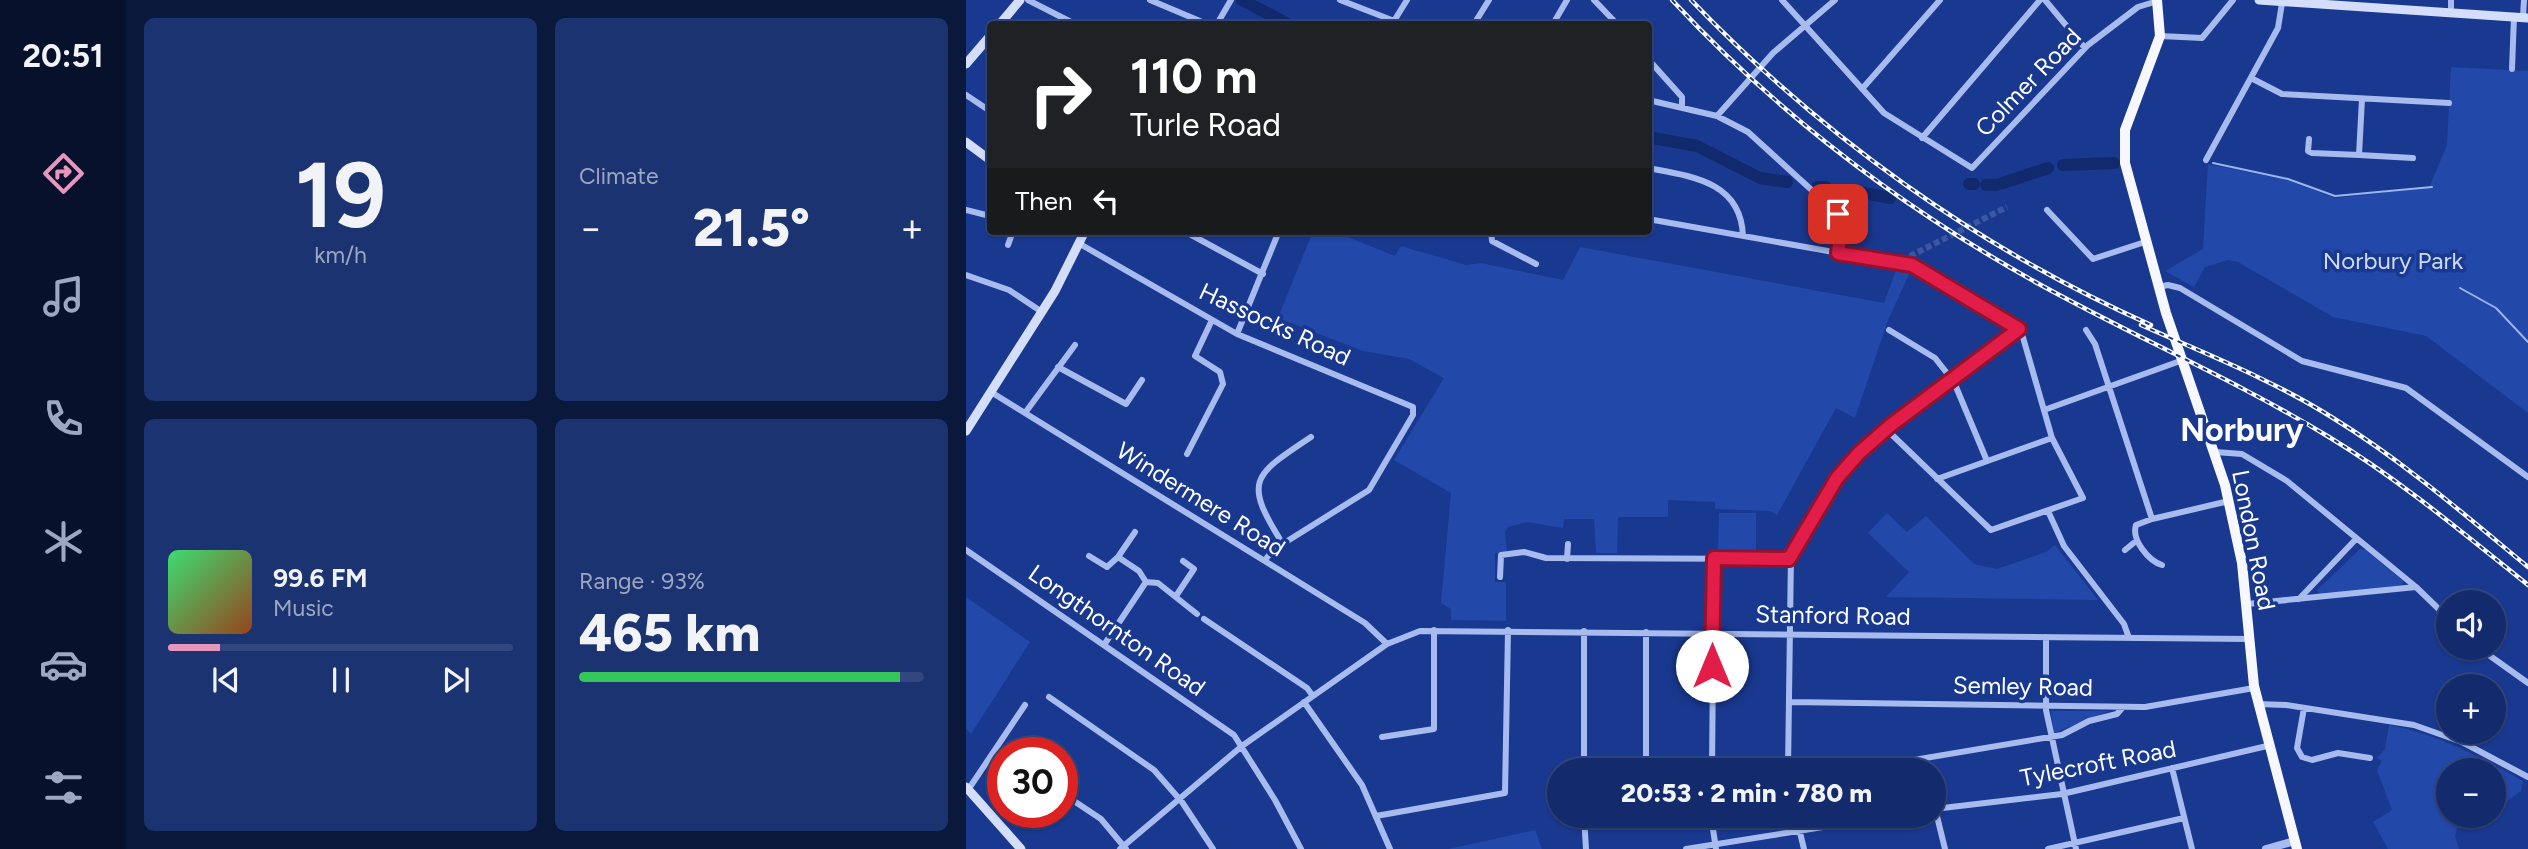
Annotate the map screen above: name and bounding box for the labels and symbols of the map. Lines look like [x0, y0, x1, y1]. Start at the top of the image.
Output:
street label: Colmer Road [1969, 22, 2087, 142]
pin [1808, 184, 1868, 244]
park label: Norbury Park [2323, 246, 2464, 275]
street label: Hassocks Road [1195, 276, 1355, 372]
district label: Norbury [2180, 411, 2304, 449]
street label: Windermere Road [1111, 436, 1291, 562]
street label: London Road [2226, 467, 2282, 613]
street label: Longthornton Road [1023, 558, 1211, 702]
street label: Stanford Road [1755, 599, 1911, 631]
position arrow [1675, 629, 1749, 703]
street label: Semley Road [1953, 670, 2093, 702]
street label: Tylecroft Road [2018, 734, 2178, 792]
speed limit sign: 30 [987, 737, 1078, 828]

